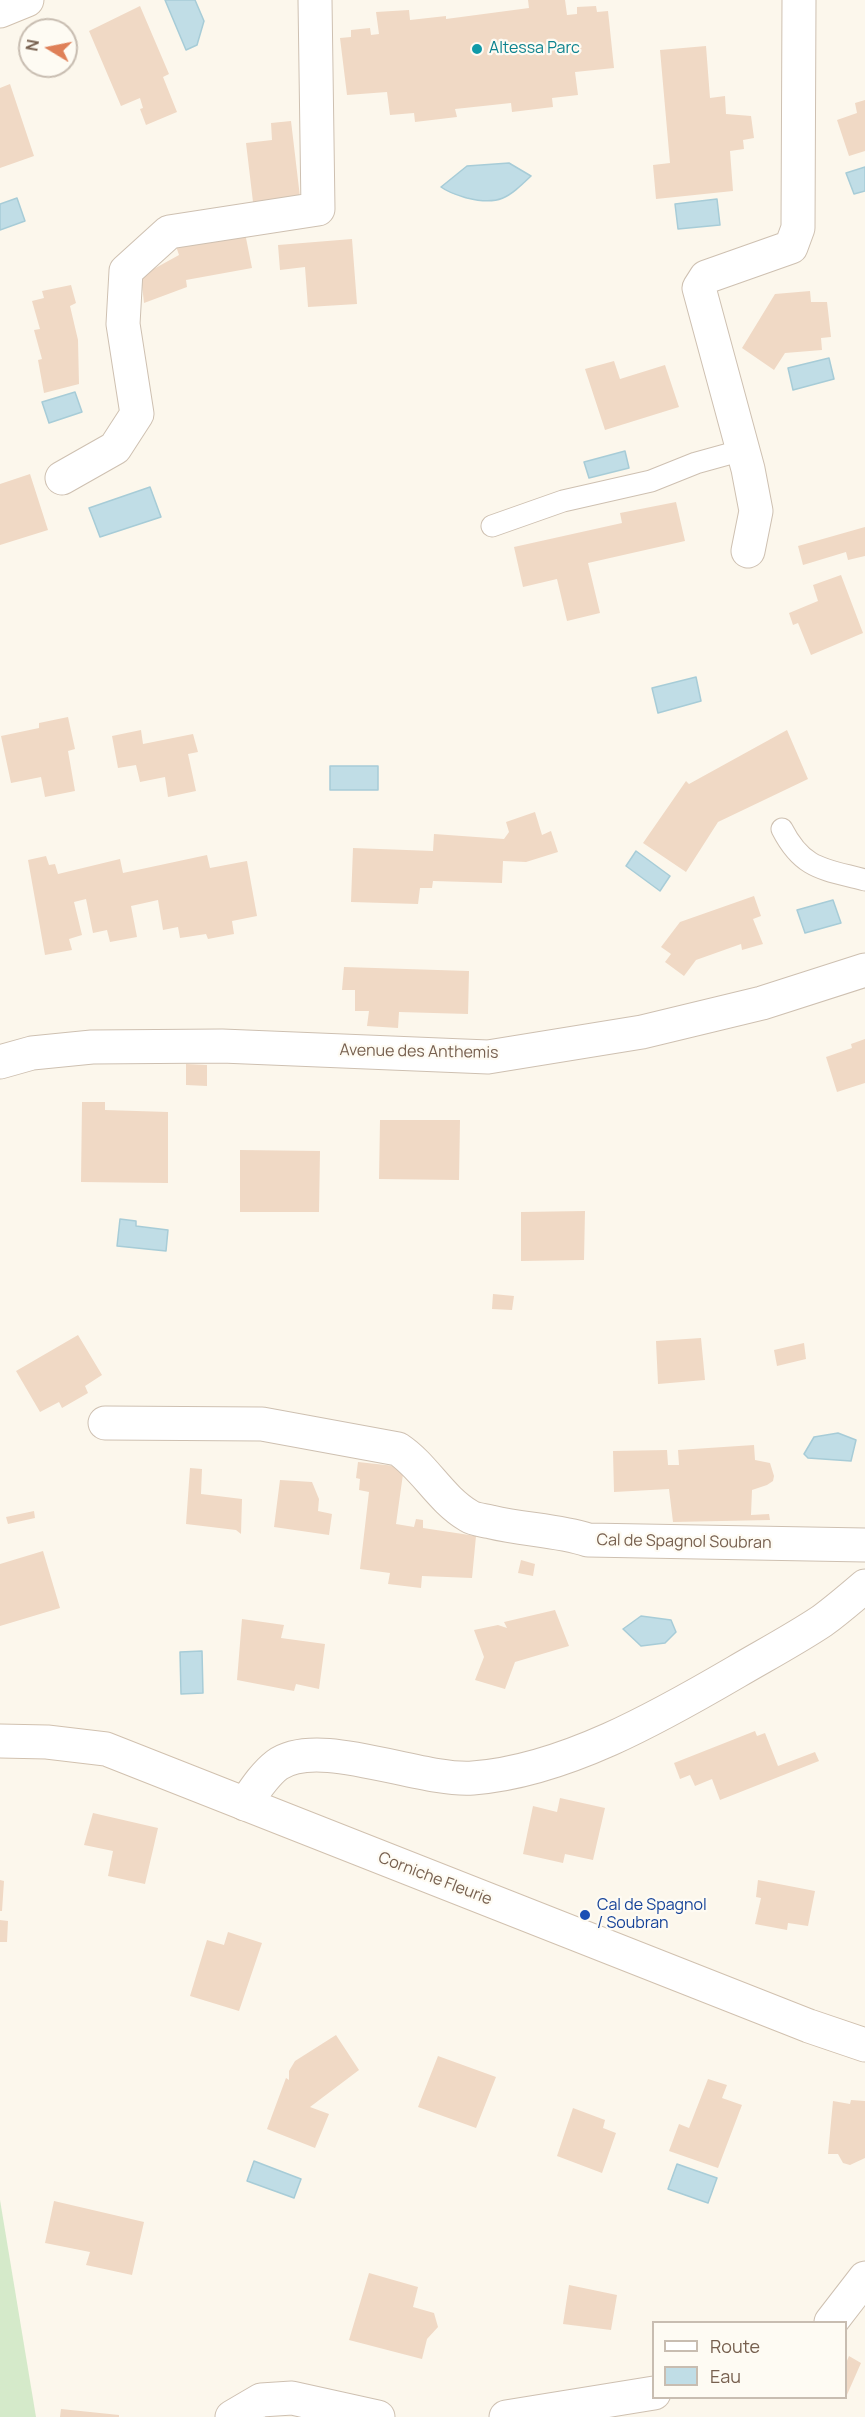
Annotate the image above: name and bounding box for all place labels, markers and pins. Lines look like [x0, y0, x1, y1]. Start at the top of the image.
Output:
place label: Altessa Parc [489, 39, 580, 59]
marker: Altessa Parc [470, 42, 484, 56]
place label: Cal de Spagnol / Soubran [597, 1896, 707, 1934]
marker: Cal de Spagnol / Soubran [578, 1908, 592, 1922]

